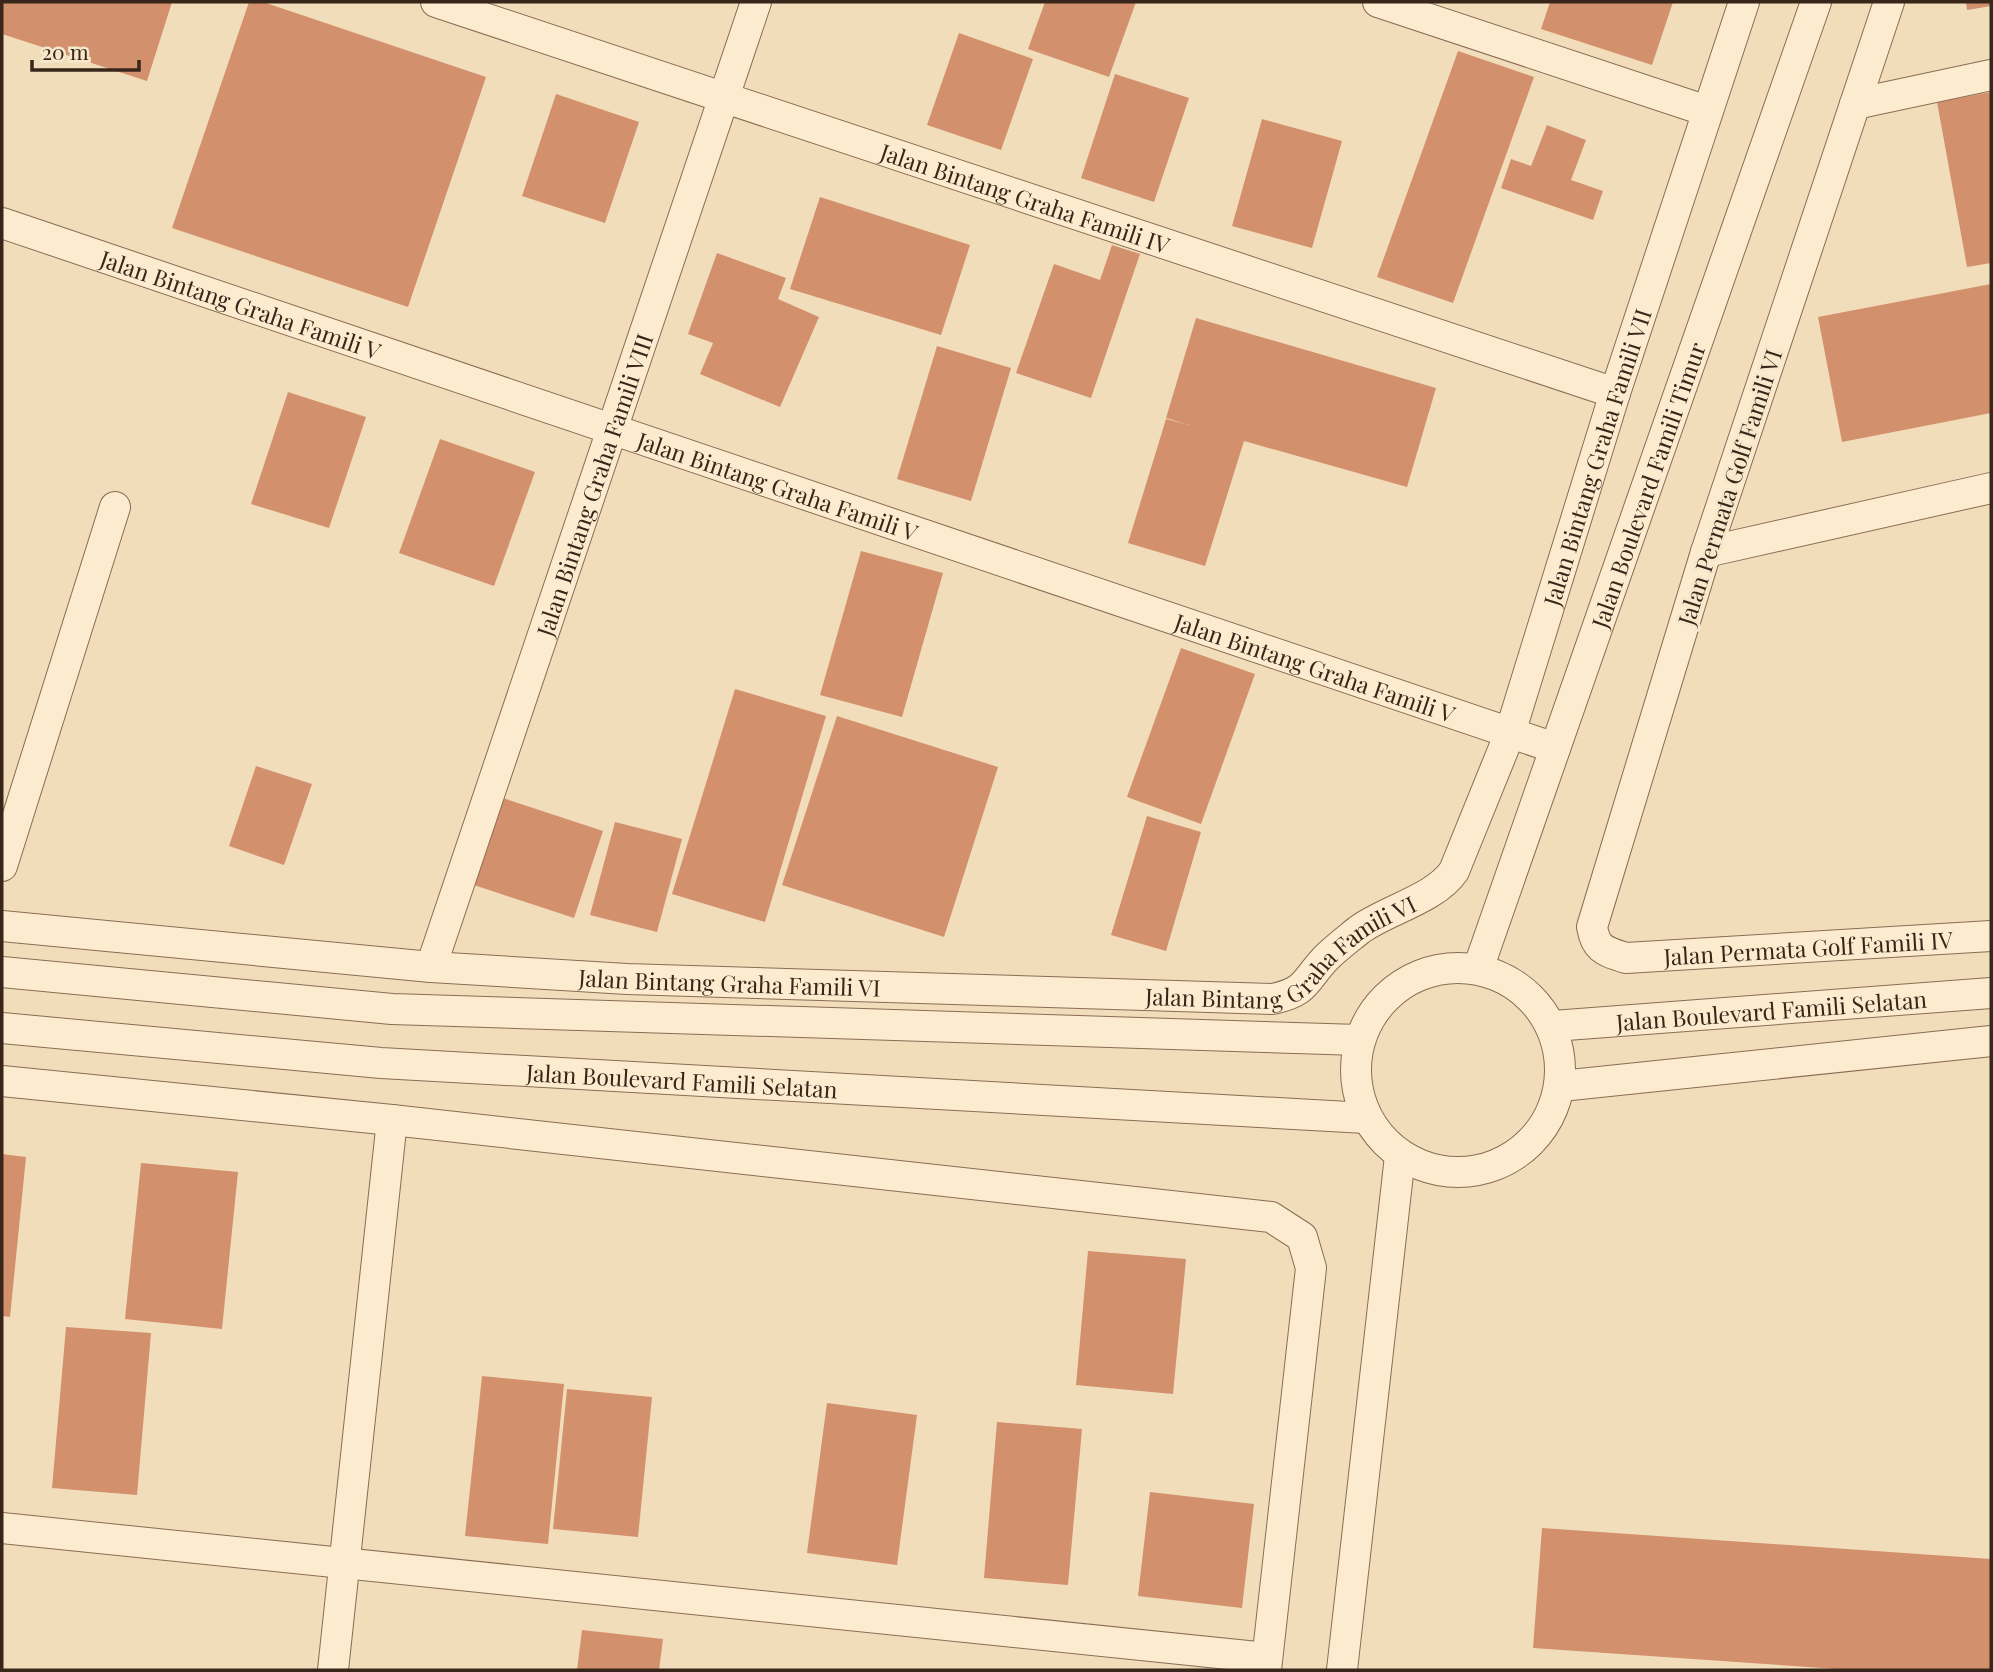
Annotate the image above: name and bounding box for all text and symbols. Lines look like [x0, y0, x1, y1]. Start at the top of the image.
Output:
scale bar [32, 28, 138, 72]
text: 20 m [42, 37, 89, 65]
street label: Jalan Bintang Graha Famili IV [876, 135, 1175, 260]
street label: Jalan Bintang Graha Famili V [95, 242, 386, 366]
street label: Jalan Bintang Graha Famili VII [1535, 304, 1657, 610]
street label: Jalan Bintang Graha Famili VIII [528, 329, 659, 641]
street label: Jalan Boulevard Famili Timur [1583, 338, 1712, 633]
street label: Jalan Permata Golf Famili VI [1669, 345, 1788, 630]
street label: Jalan Bintang Graha Famili V [633, 423, 923, 547]
street label: Jalan Bintang Graha Famili V [1170, 605, 1460, 729]
street label: Jalan Bintang Graha Famili VI [1144, 887, 1421, 1015]
street label: Jalan Permata Golf Famili IV [1662, 923, 1954, 971]
street label: Jalan Bintang Graha Famili VI [577, 961, 881, 1002]
street label: Jalan Boulevard Famili Selatan [1614, 982, 1928, 1037]
street label: Jalan Boulevard Famili Selatan [524, 1056, 839, 1104]

